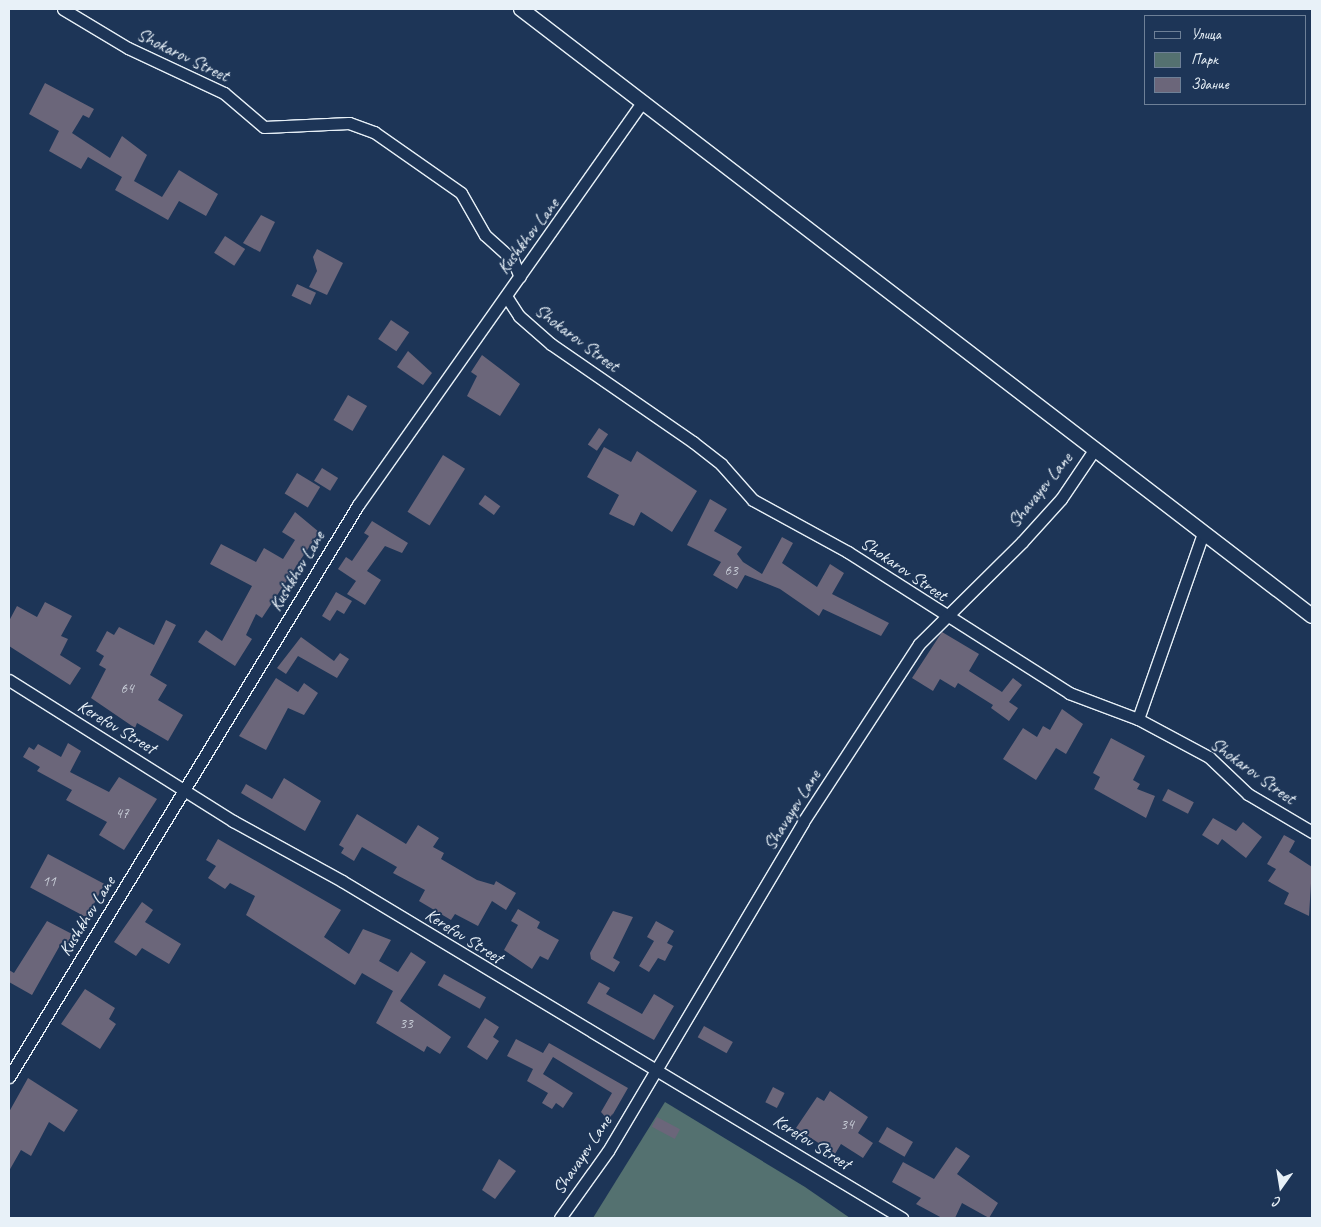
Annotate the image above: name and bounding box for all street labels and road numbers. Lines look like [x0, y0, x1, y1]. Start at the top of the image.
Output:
street label: Shokarov Street [133, 23, 233, 87]
street label: Kushkhov Lane [492, 194, 564, 278]
street label: Shokarov Street [531, 299, 623, 377]
street label: Shavayev Lane [1003, 448, 1077, 532]
street label: Kushkhov Lane [265, 527, 329, 615]
street label: Shokarov Street [857, 532, 951, 606]
street label: Kerefov Street [74, 695, 160, 759]
street label: Shokarov Street [1206, 733, 1300, 809]
street label: Shavayev Lane [759, 766, 825, 854]
street label: Kushkhov Lane [54, 872, 120, 960]
street label: Kerefov Street [421, 904, 507, 968]
street label: Kerefov Street [769, 1110, 855, 1174]
street label: Shavayev Lane [548, 1112, 616, 1198]

